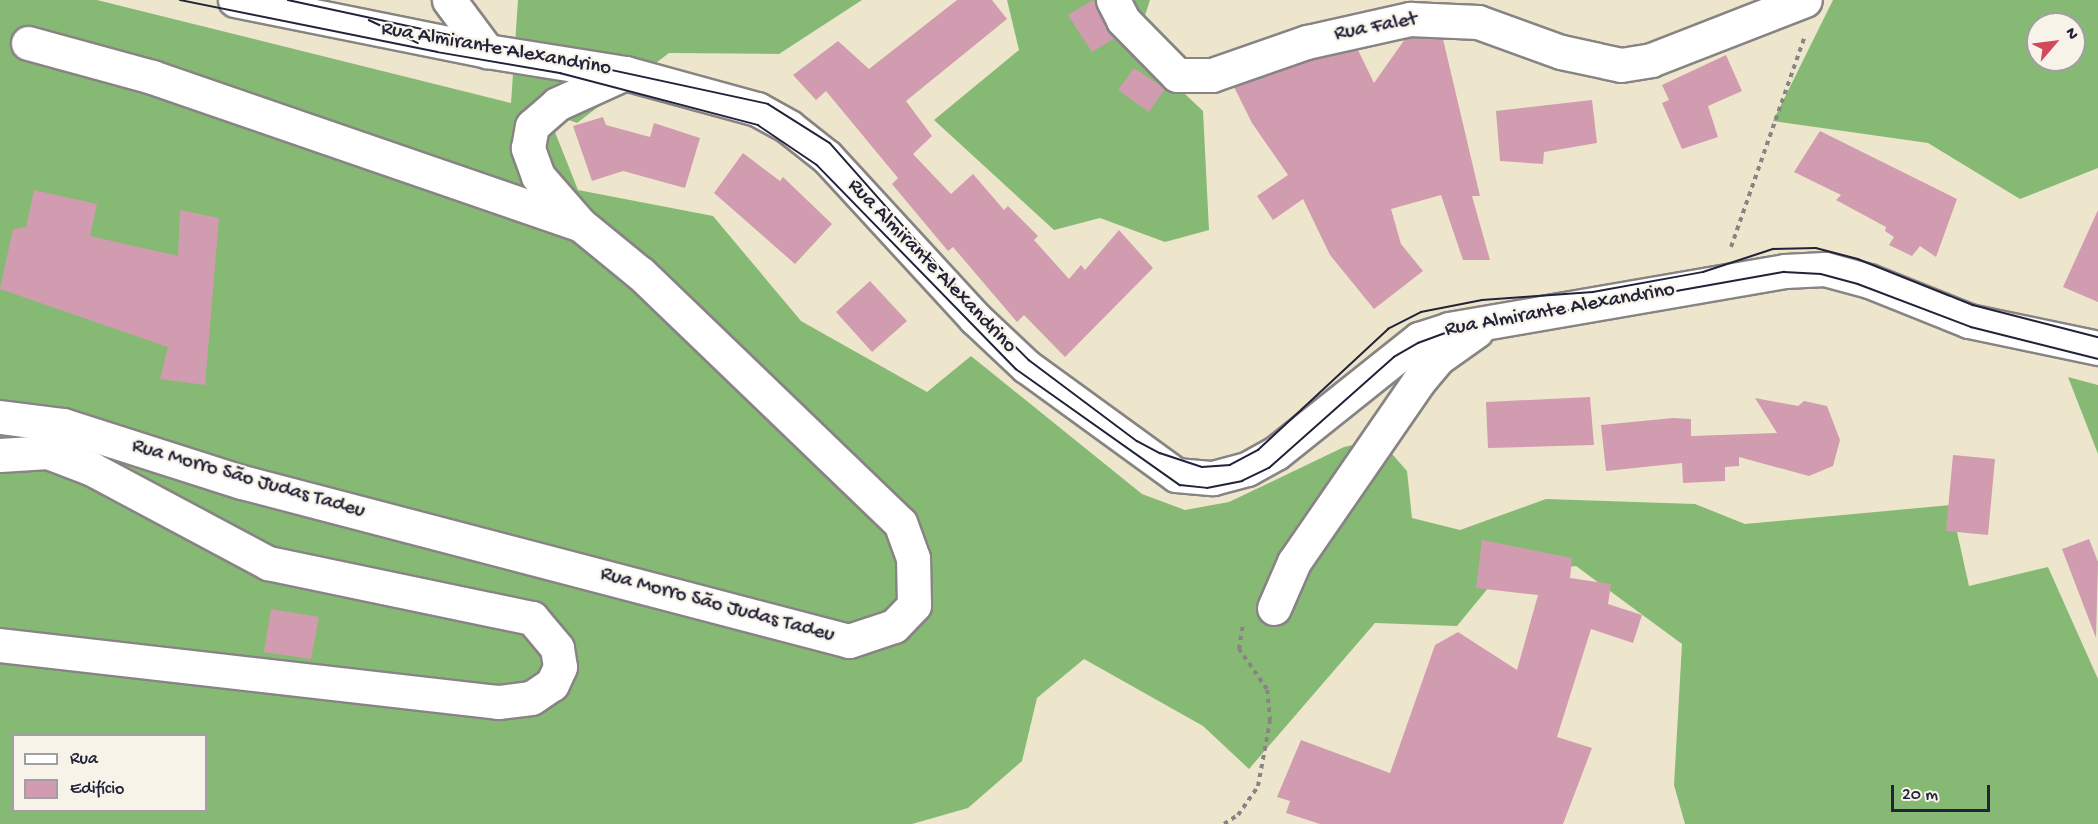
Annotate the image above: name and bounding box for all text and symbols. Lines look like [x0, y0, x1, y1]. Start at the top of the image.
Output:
street label: Rua Falet [1332, 8, 1420, 48]
north arrow [2026, 12, 2086, 72]
street label: Rua Almirante Alexandrino [379, 17, 613, 83]
text: N [2060, 25, 2081, 43]
street label: Rua Almirante Alexandrino [841, 174, 1021, 360]
street label: Rua Almirante Alexandrino [1443, 278, 1677, 344]
street label: Rua Morro São Judas Tadeu [129, 435, 367, 525]
street label: Rua Morro São Judas Tadeu [597, 563, 837, 649]
legend [12, 734, 207, 812]
text: Rua [70, 749, 98, 770]
scale bar [1894, 773, 1993, 811]
text: Edifício [70, 779, 124, 800]
text: 20 m [1902, 785, 1938, 806]

